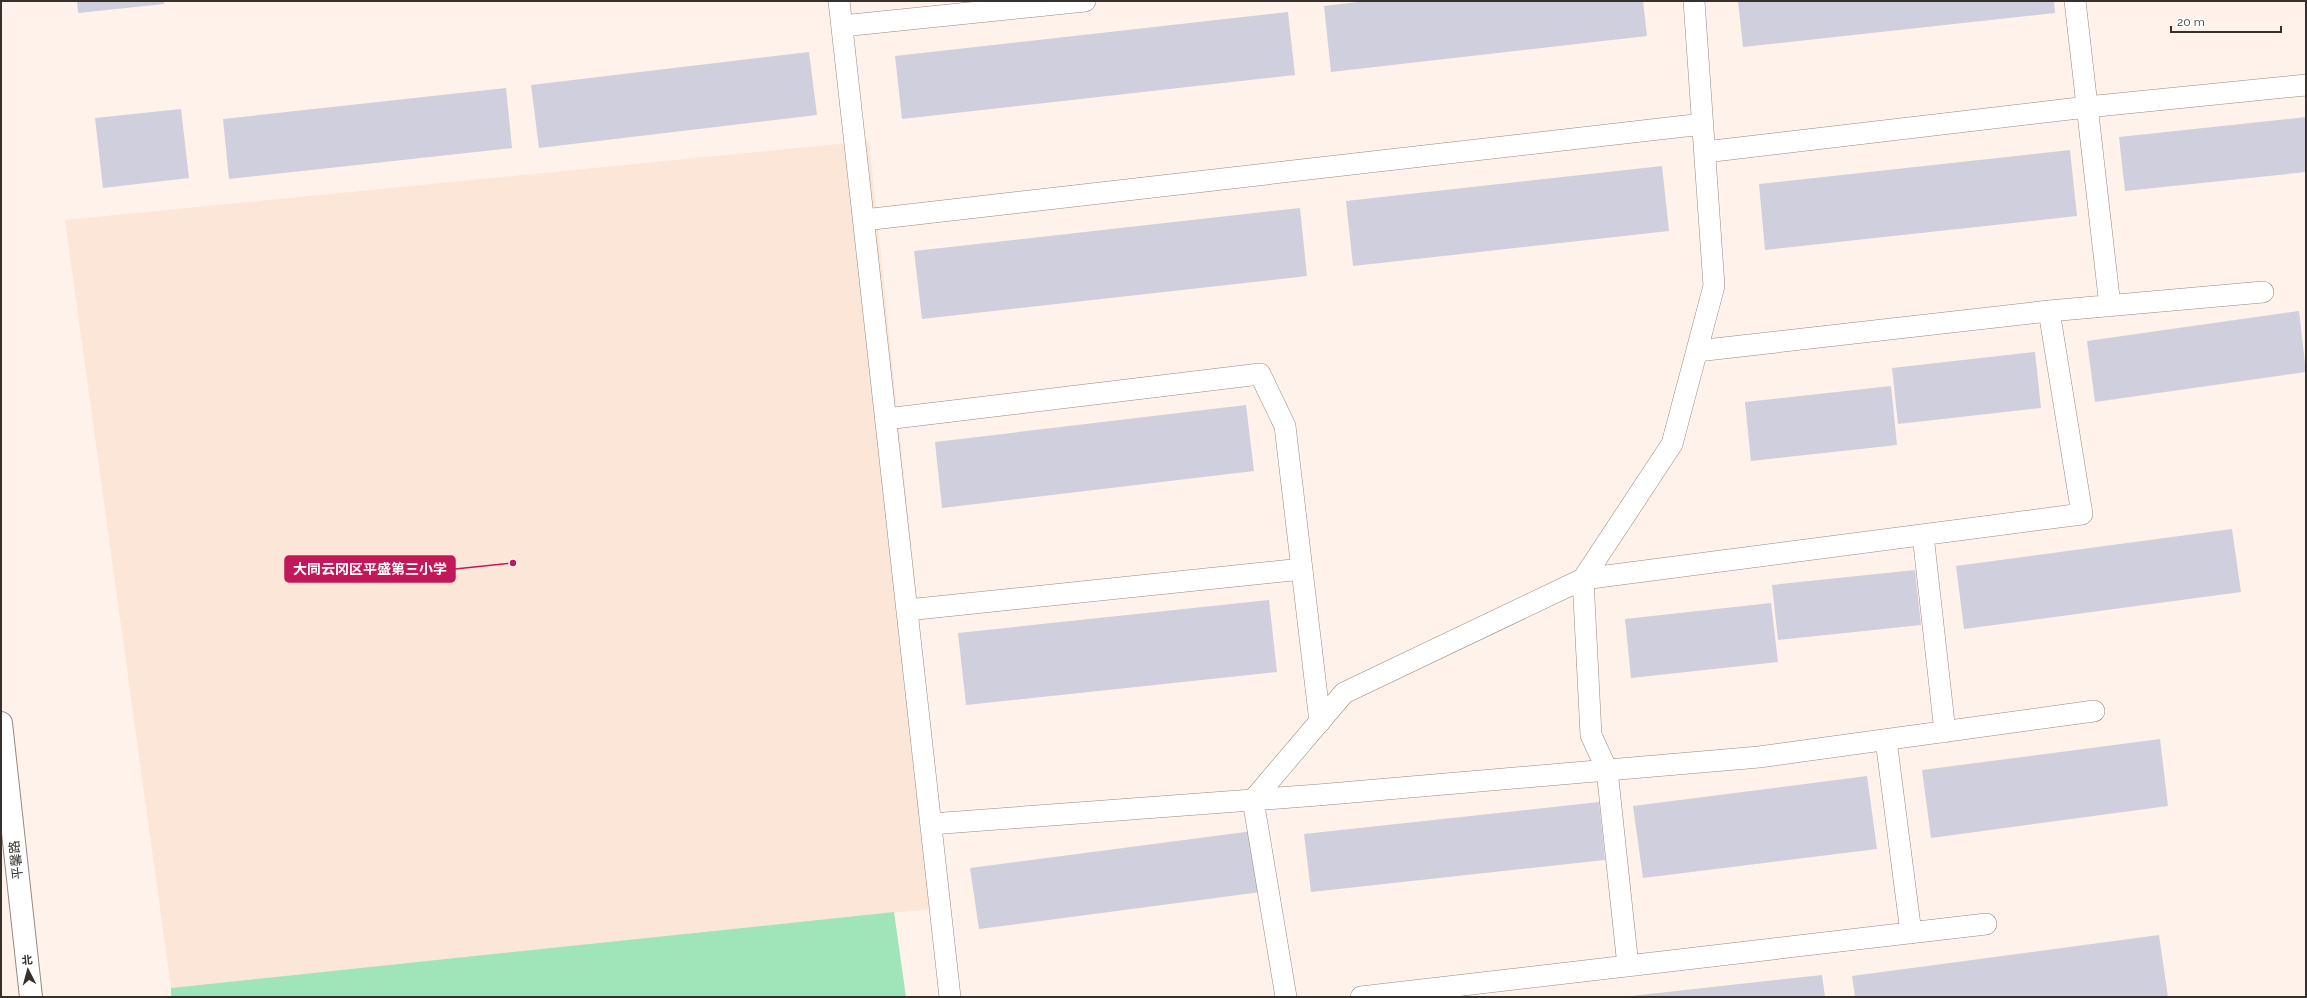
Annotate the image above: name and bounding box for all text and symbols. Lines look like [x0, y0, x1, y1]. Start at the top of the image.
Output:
scale bar [2171, 8, 2281, 34]
text: 20 m [2177, 15, 2205, 29]
callout: 大同云冈区平盛第三小学 [285, 556, 455, 582]
text: 大同云冈区平盛第三小学 [293, 561, 447, 577]
street label: 平馨路 [7, 840, 25, 880]
north arrow [8, 950, 48, 990]
text: 北 [21, 954, 33, 968]

